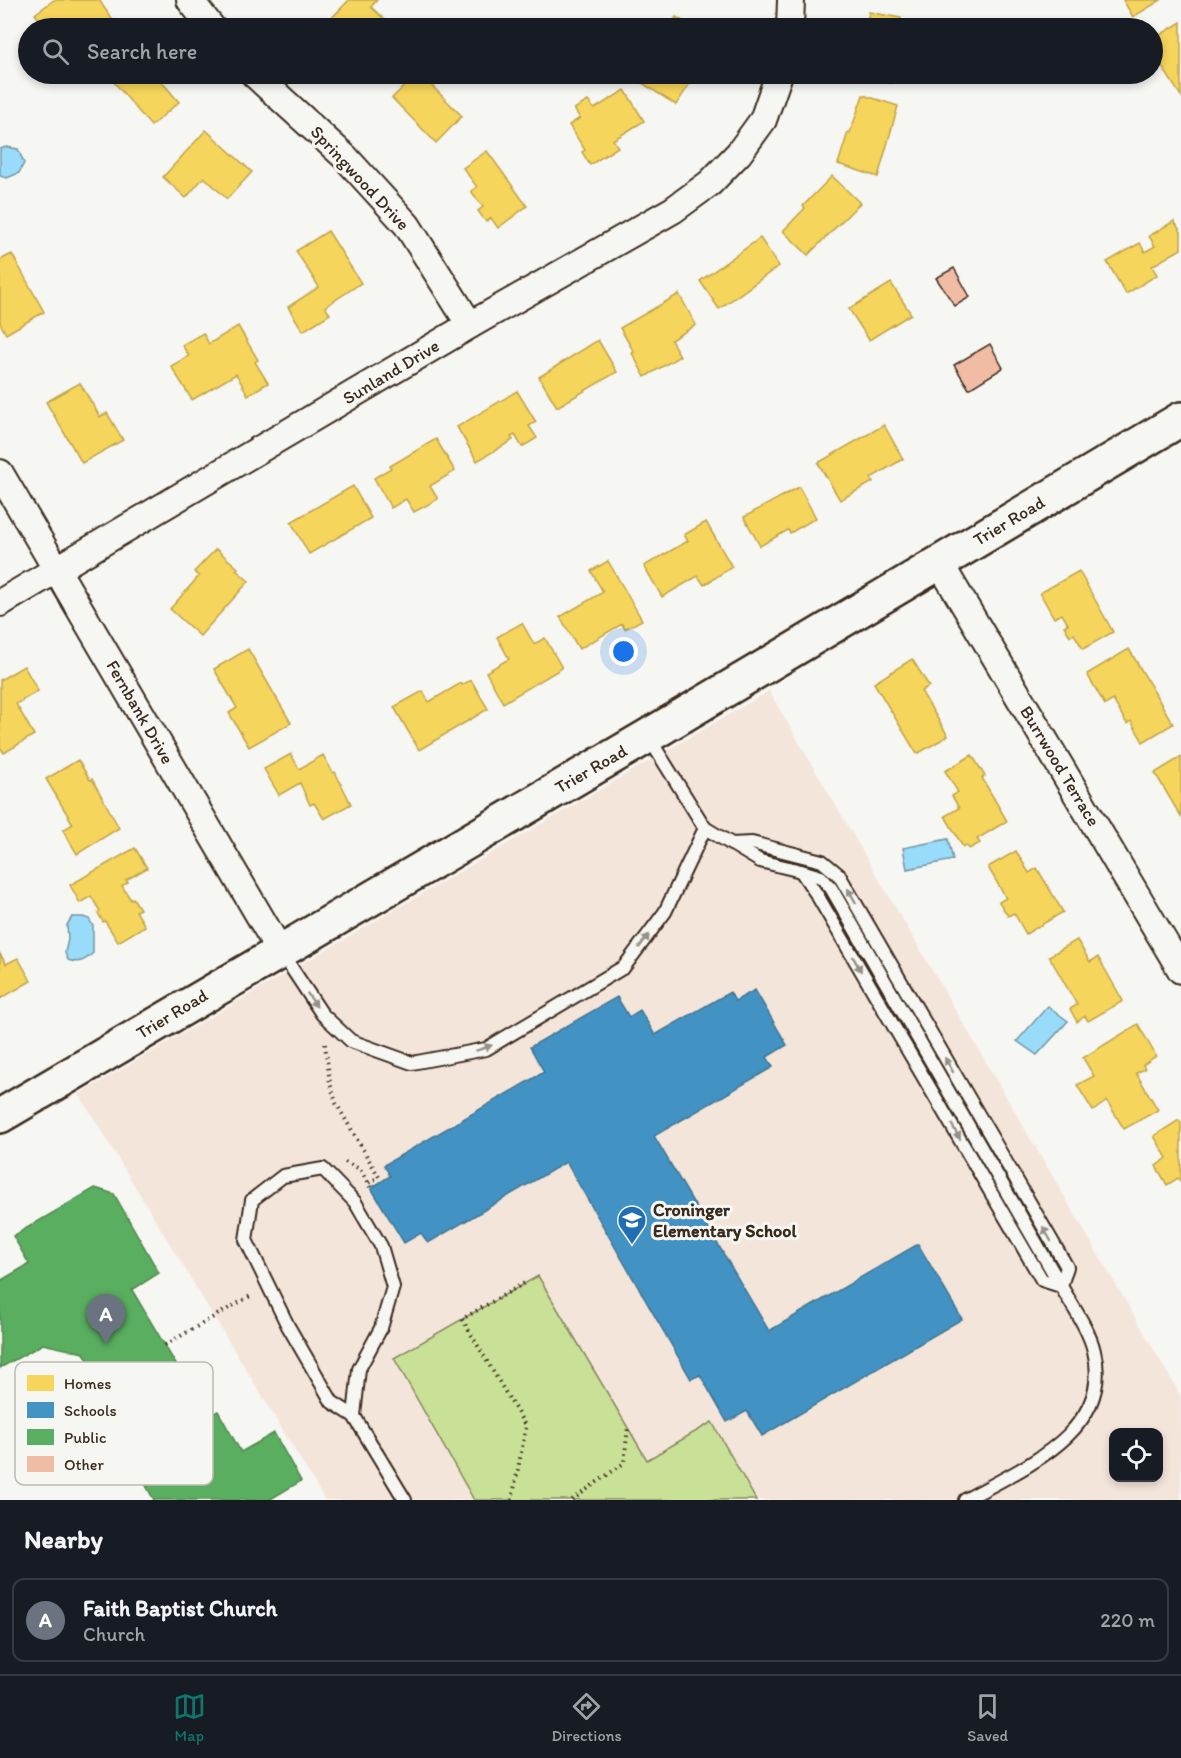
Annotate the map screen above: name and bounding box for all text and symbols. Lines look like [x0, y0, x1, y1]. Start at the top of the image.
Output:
search box [18, 18, 1163, 84]
icon: search [39, 35, 72, 68]
text: Search here [87, 38, 197, 65]
street label: Springwood Drive [306, 121, 414, 235]
street label: Sunland Drive [339, 335, 443, 409]
street label: Trier Road [969, 491, 1049, 551]
your location [609, 637, 638, 666]
street label: Fernbank Drive [101, 656, 179, 768]
street label: Burrwood Terrace [1015, 702, 1105, 830]
street label: Trier Road [551, 740, 631, 798]
one-way arrow [846, 888, 857, 904]
one-way arrow [637, 933, 650, 949]
one-way arrow [852, 956, 863, 972]
street label: Trier Road [132, 984, 212, 1044]
one-way arrow [306, 991, 318, 1007]
one-way arrow [475, 1043, 493, 1053]
one-way arrow [944, 1057, 955, 1073]
one-way arrow [950, 1124, 961, 1140]
place label: Croninger Elementary School [653, 1199, 797, 1242]
school or university icon: Croninger Elementary School [616, 1204, 648, 1246]
one-way arrow [1042, 1226, 1053, 1242]
pin: A [86, 1294, 126, 1344]
legend [15, 1362, 213, 1485]
text: Homes [64, 1374, 111, 1393]
text: Schools [64, 1401, 117, 1420]
text: Public [64, 1428, 106, 1447]
map controls [1109, 1428, 1163, 1482]
button: locate [1109, 1428, 1163, 1482]
text: Other [64, 1455, 104, 1474]
text: Nearby [24, 1523, 103, 1555]
text: Faith Baptist Church [83, 1595, 277, 1622]
text: A [39, 1608, 52, 1632]
text: 220 m [1100, 1608, 1155, 1632]
text: Church [83, 1622, 145, 1646]
tab: Map [173, 1690, 206, 1745]
tab: Directions [551, 1690, 622, 1745]
tab: Saved [967, 1690, 1008, 1745]

